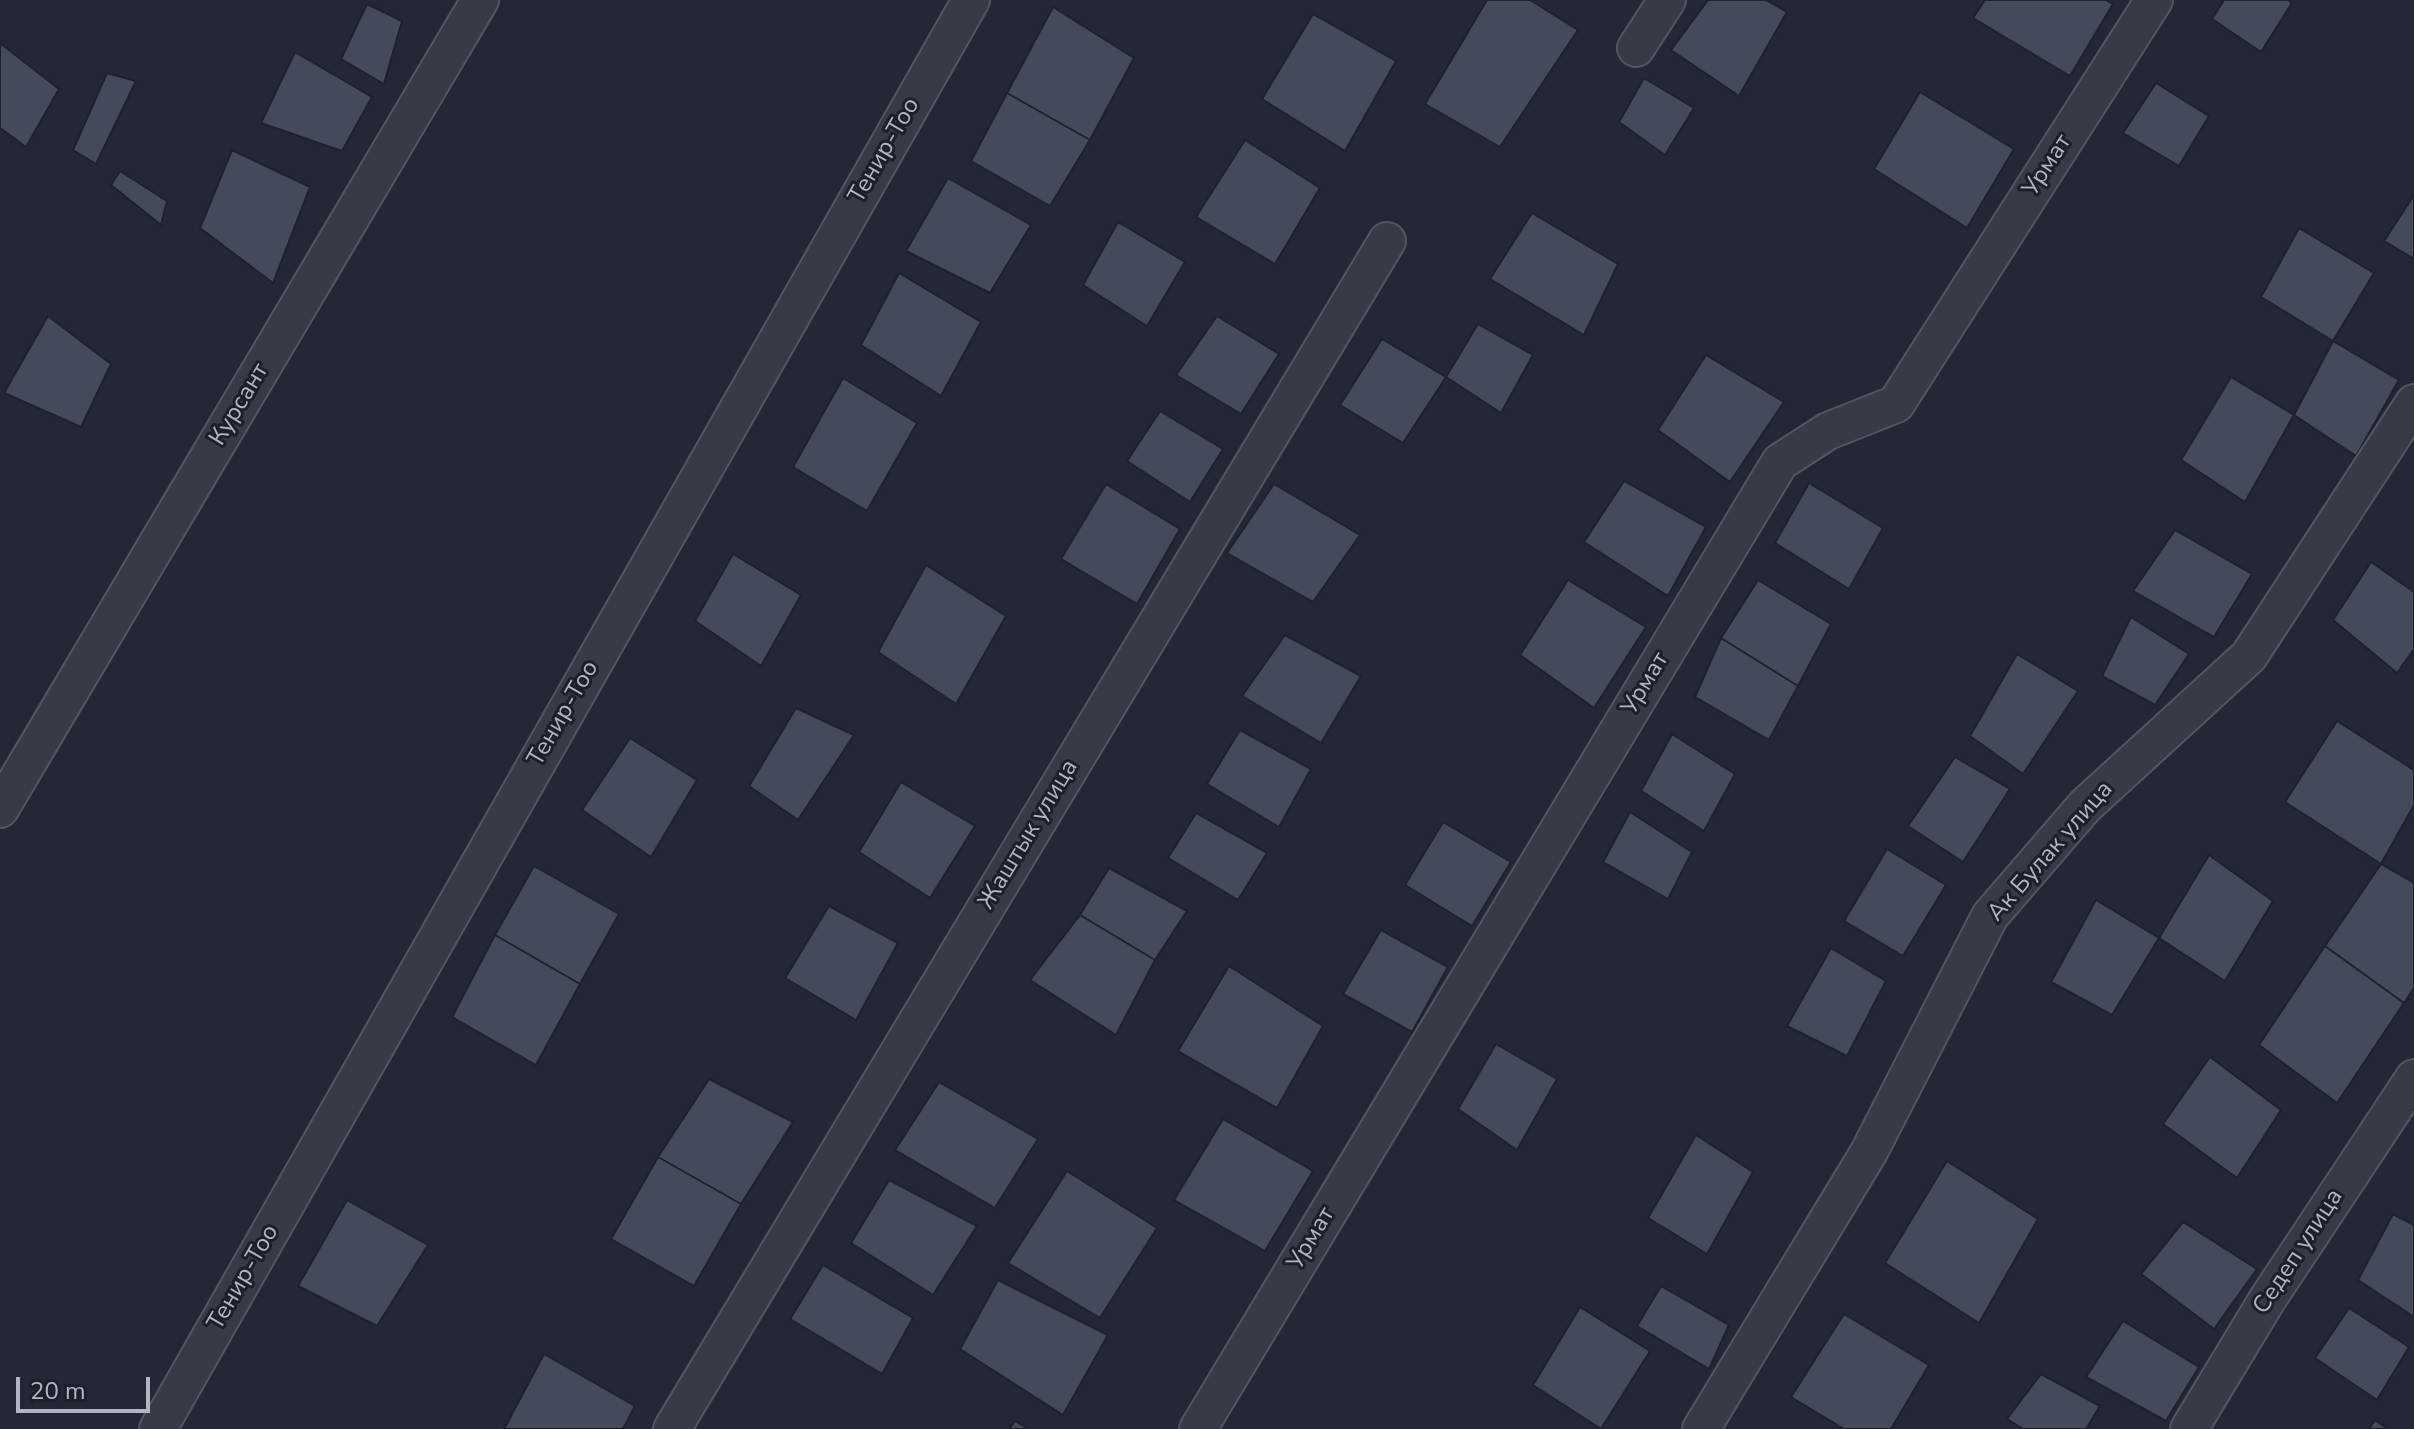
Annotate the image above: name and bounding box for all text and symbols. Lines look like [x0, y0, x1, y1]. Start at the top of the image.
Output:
street label: Тенир-Тоо [843, 93, 927, 209]
street label: Урмат [2017, 130, 2079, 202]
street label: Курсант [204, 359, 276, 451]
street label: Урмат [1616, 647, 1676, 721]
street label: Тенир-Тоо [522, 656, 606, 772]
street label: Жаштык улица [973, 755, 1085, 915]
street label: Ак Булак улица [1982, 776, 2120, 928]
street label: Седеп улица [2248, 1184, 2350, 1320]
street label: Урмат [1282, 1202, 1342, 1276]
street label: Тенир-Тоо [202, 1220, 286, 1336]
scale bar [20, 1361, 154, 1411]
text: 20 m [30, 1375, 86, 1407]

